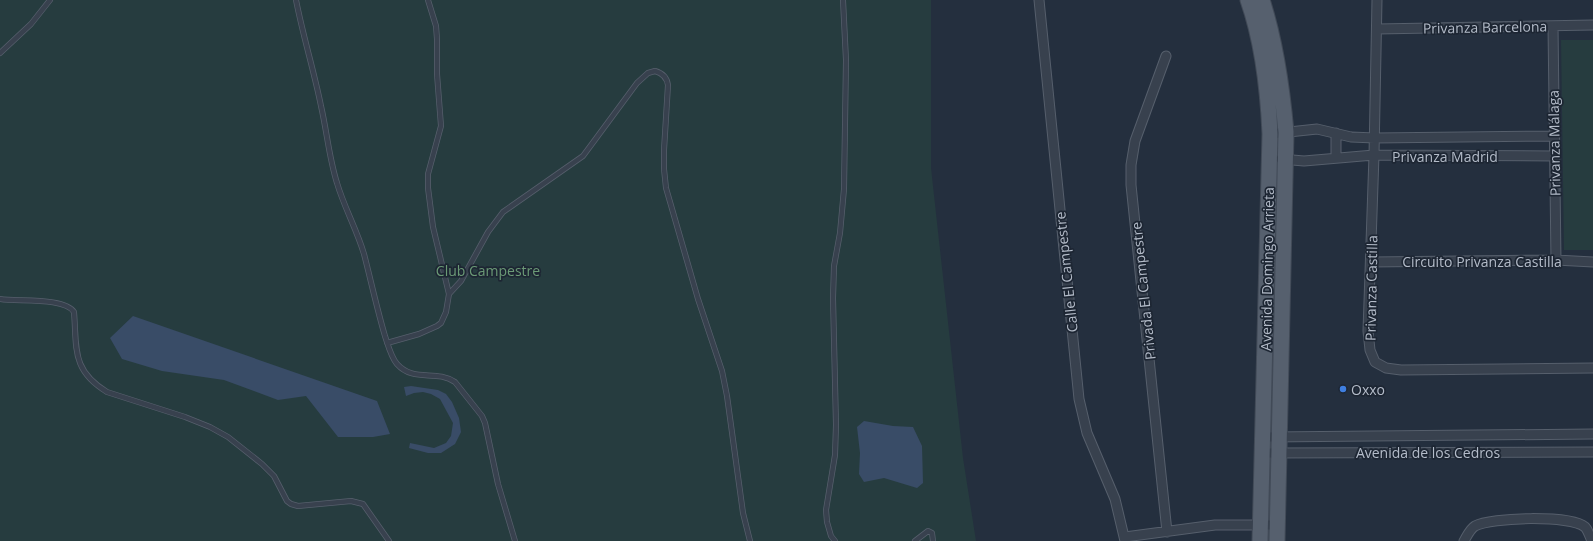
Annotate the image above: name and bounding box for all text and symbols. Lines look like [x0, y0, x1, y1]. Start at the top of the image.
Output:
street label: Privanza Barcelona [1423, 16, 1547, 38]
street label: Privanza Málaga [1544, 90, 1564, 196]
street label: Privanza Madrid [1392, 147, 1498, 166]
street label: Avenida Domingo Arrieta [1256, 187, 1278, 351]
street label: Calle El Campestre [1050, 211, 1082, 333]
street label: Privada El Campestre [1126, 221, 1160, 361]
street label: Privanza Castilla [1361, 235, 1381, 341]
street label: Circuito Privanza Castilla [1402, 252, 1562, 271]
park label: Club Campestre [436, 261, 540, 280]
place label: Oxxo [1351, 380, 1385, 399]
marker: Oxxo [1338, 384, 1348, 394]
street label: Avenida de los Cedros [1356, 443, 1500, 462]

